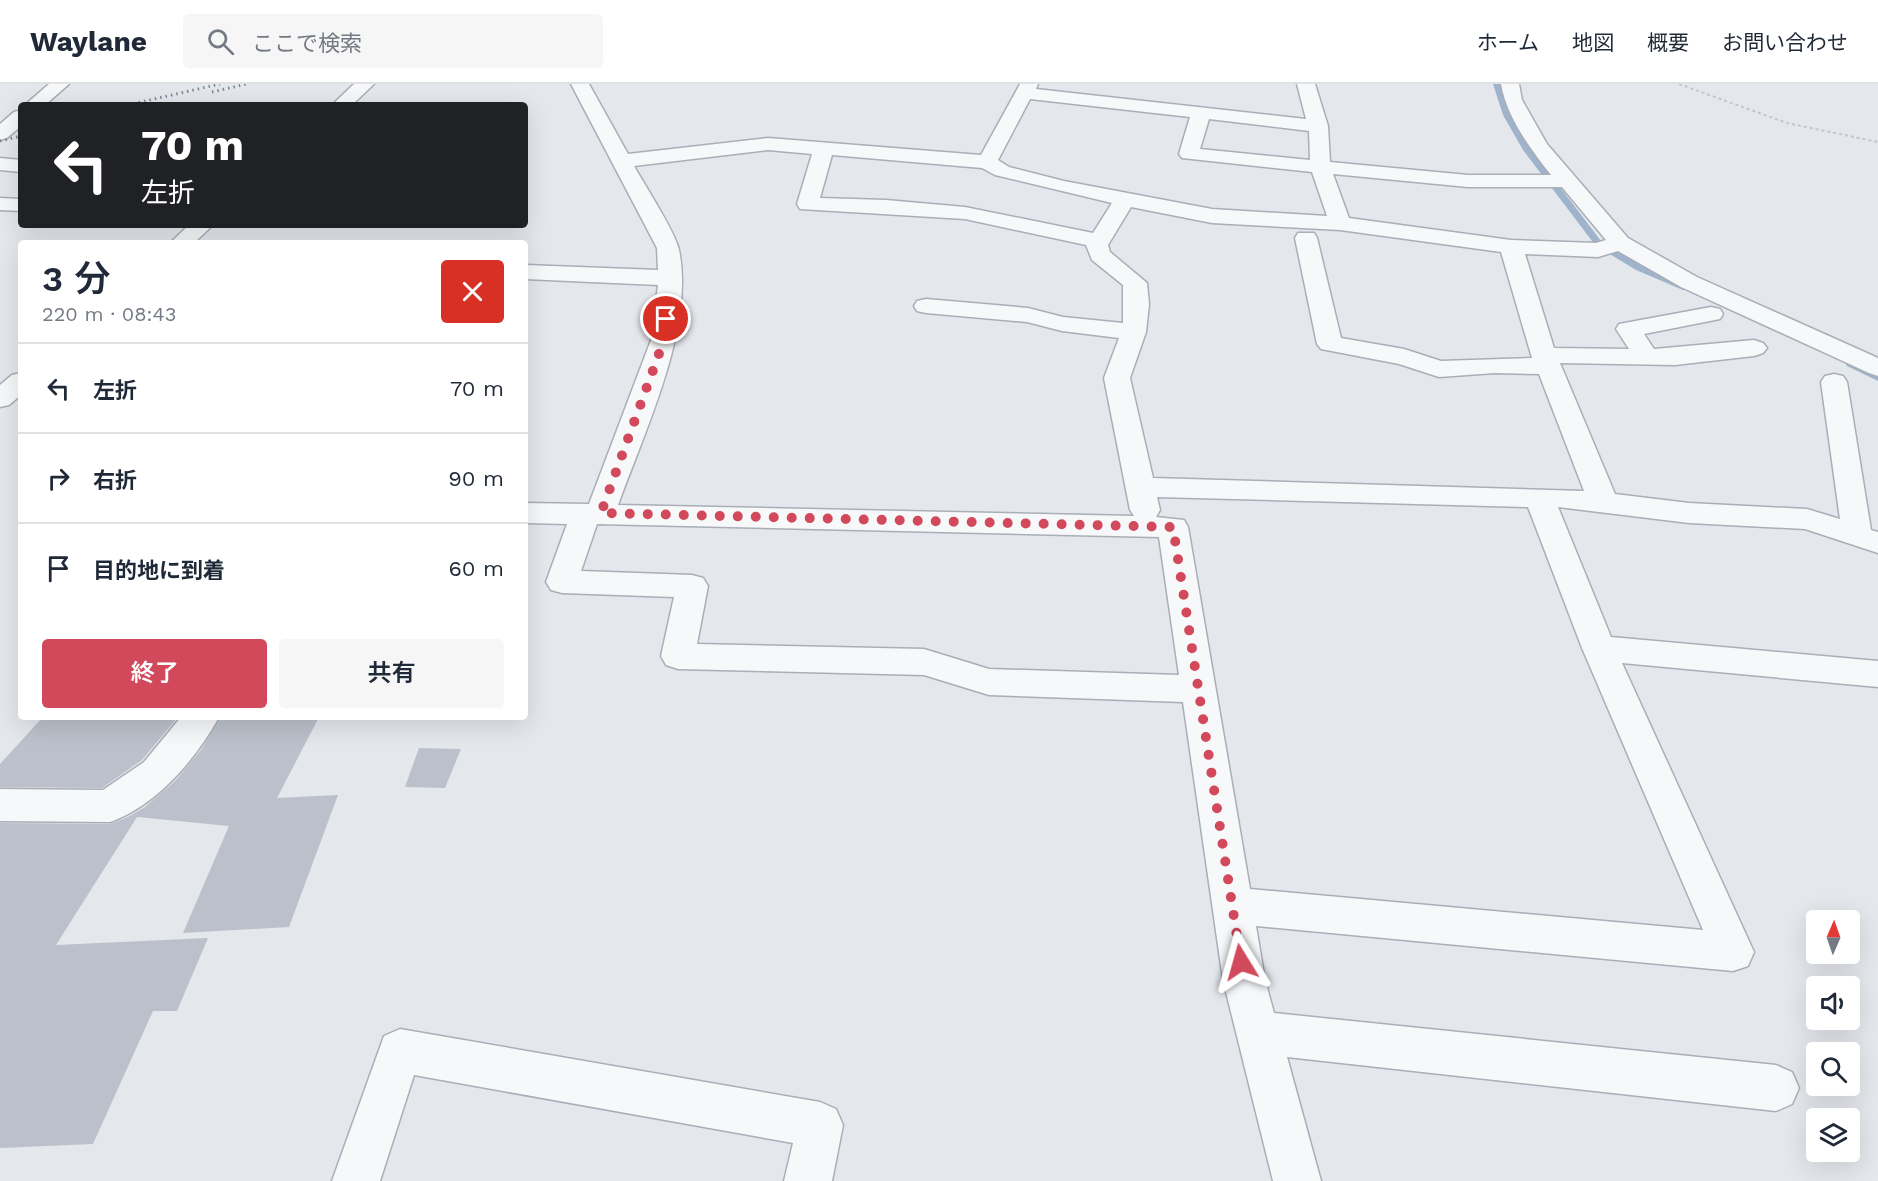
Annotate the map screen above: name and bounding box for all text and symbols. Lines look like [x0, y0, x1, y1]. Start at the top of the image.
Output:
search box [183, 14, 603, 68]
text: Waylane [30, 25, 147, 58]
icon: search [204, 25, 237, 58]
text: ホーム [1477, 30, 1539, 55]
text: 地図 [1572, 30, 1614, 55]
text: 概要 [1647, 30, 1689, 55]
text: お問い合わせ [1722, 30, 1848, 55]
text: ここで検索 [252, 31, 362, 56]
text: 70 m [141, 121, 244, 170]
icon: left [42, 126, 120, 204]
text: 左折 [141, 177, 195, 209]
text: 3 分 [42, 258, 110, 300]
button: close [441, 260, 504, 323]
pin [640, 293, 691, 344]
text: 220 m · 08:43 [42, 302, 176, 326]
icon: arrive [649, 302, 682, 335]
icon: left [42, 372, 75, 405]
text: 70 m [450, 376, 504, 401]
text: 左折 [93, 378, 137, 403]
icon: right [42, 462, 75, 495]
text: 90 m [448, 466, 504, 491]
text: 右折 [93, 468, 137, 493]
icon: arrive [42, 552, 75, 585]
text: 60 m [448, 556, 504, 581]
text: 目的地に到着 [93, 558, 225, 583]
button: 終了 [42, 639, 267, 708]
button: 共有 [279, 639, 504, 708]
north arrow [1806, 910, 1860, 964]
map controls [1806, 910, 1860, 1162]
position arrow [1209, 930, 1273, 994]
button: sound [1806, 976, 1860, 1030]
button: search [1806, 1042, 1860, 1096]
button: layers [1806, 1108, 1860, 1162]

